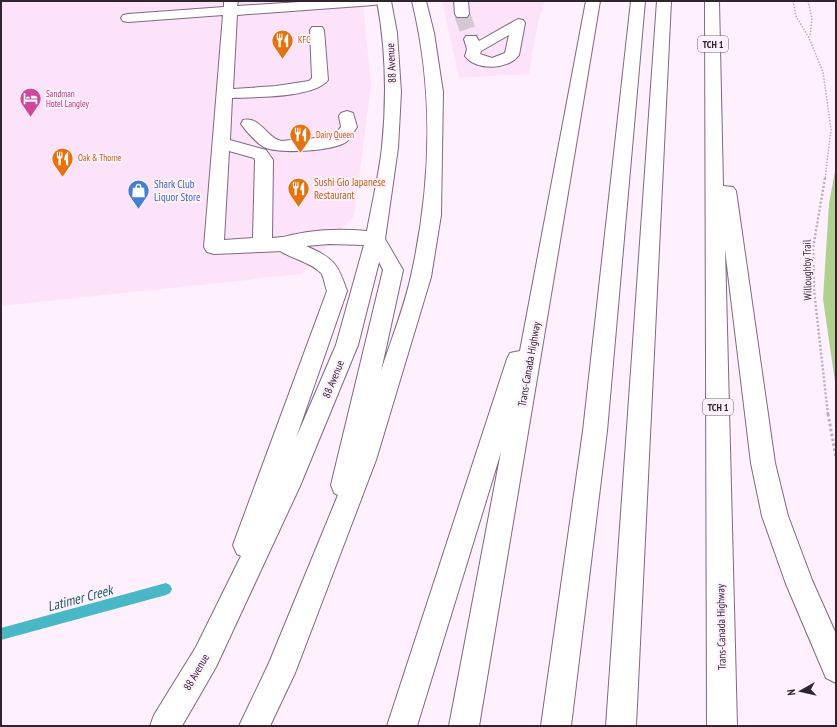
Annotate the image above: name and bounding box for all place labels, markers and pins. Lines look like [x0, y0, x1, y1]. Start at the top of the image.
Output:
restaurant icon: KFC [269, 27, 295, 60]
place label: KFC [298, 34, 310, 45]
hotel icon: Sandman Hotel Langley [18, 86, 44, 119]
place label: Sandman Hotel Langley [46, 88, 90, 109]
restaurant icon: Dairy Queen [287, 122, 313, 155]
place label: Dairy Queen [316, 129, 354, 140]
restaurant icon: Oak & Thorne [50, 145, 76, 178]
place label: Oak & Thorne [78, 152, 122, 163]
restaurant icon: Sushi Gio Japanese Restaurant [286, 175, 312, 208]
place label: Sushi Gio Japanese Restaurant [314, 175, 386, 202]
shop icon: Shark Club Liquor Store [125, 177, 151, 210]
place label: Shark Club Liquor Store [154, 177, 201, 204]

